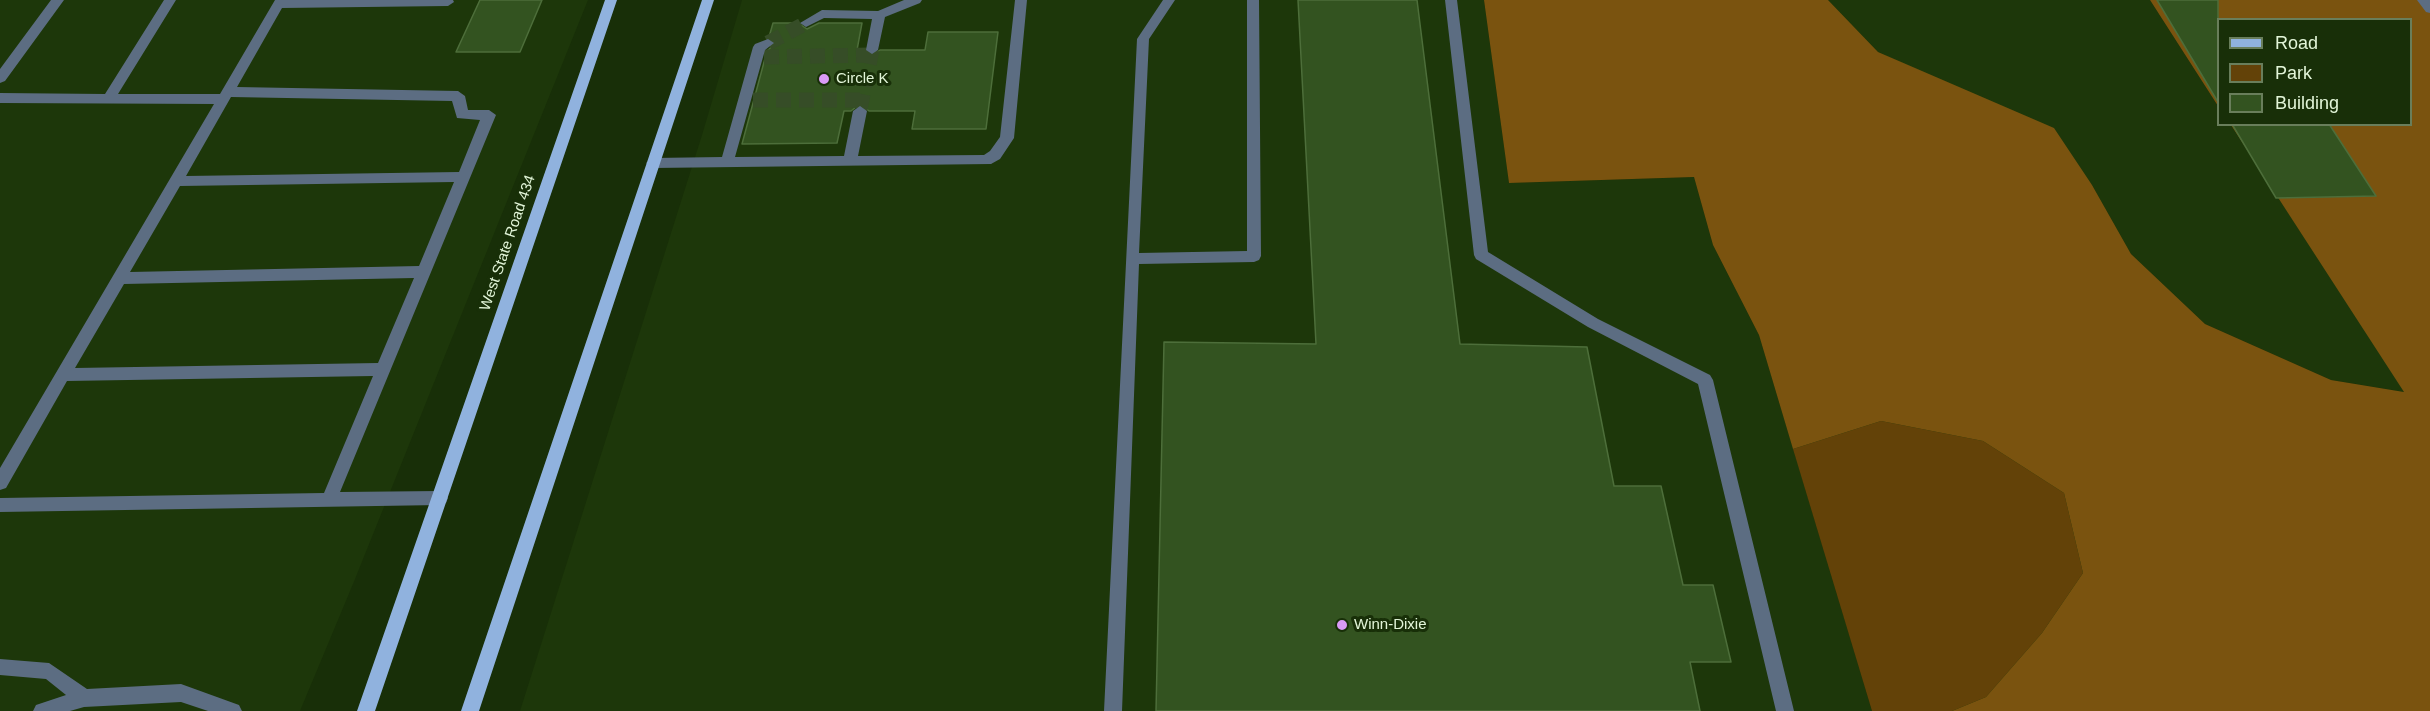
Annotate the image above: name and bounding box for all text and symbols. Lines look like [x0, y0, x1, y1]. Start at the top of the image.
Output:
legend [2217, 18, 2412, 126]
text: Road [2275, 33, 2318, 53]
text: Park [2275, 63, 2312, 83]
place label: Circle K [836, 70, 889, 88]
marker: Circle K [817, 72, 831, 86]
text: Building [2275, 93, 2339, 113]
street label: West State Road 434 [476, 173, 540, 313]
place label: Winn-Dixie [1354, 616, 1427, 634]
marker: Winn-Dixie [1335, 618, 1349, 632]

